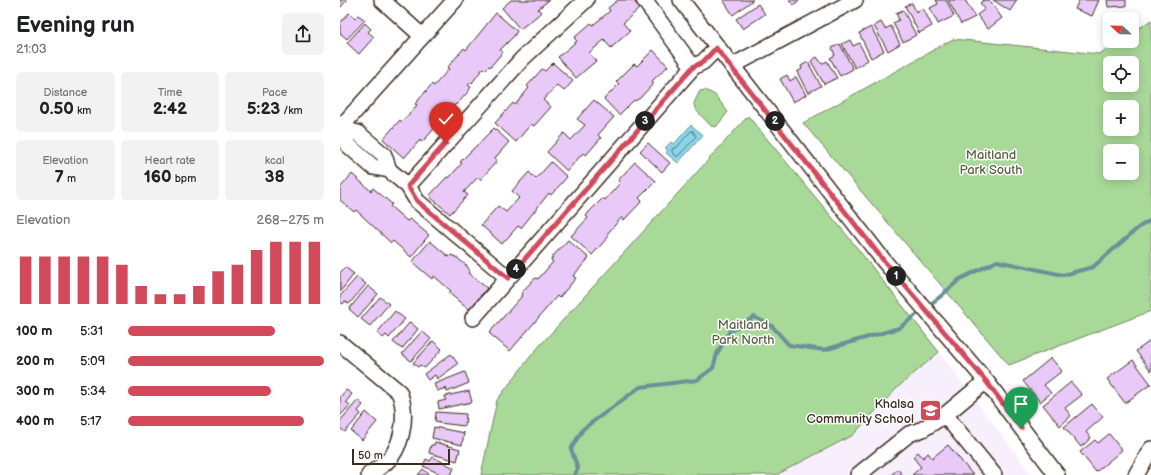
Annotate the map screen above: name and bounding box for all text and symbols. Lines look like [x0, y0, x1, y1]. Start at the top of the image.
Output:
text: Evening run [16, 12, 135, 39]
north arrow [1103, 12, 1139, 48]
map controls [1103, 12, 1139, 180]
button: share [282, 13, 324, 55]
text: 21:03 [16, 41, 47, 57]
button: locate [1103, 56, 1139, 92]
text: Distance [43, 86, 87, 99]
text: Time [158, 86, 182, 99]
text: Pace [262, 86, 287, 99]
text: 0.50 [39, 99, 74, 119]
text: 2:42 [153, 99, 187, 119]
text: 5:23 [247, 99, 280, 119]
button: + [1103, 100, 1139, 136]
pin [429, 102, 463, 143]
text: km [74, 104, 91, 117]
text: /km [280, 104, 303, 117]
icon: check [435, 108, 457, 130]
pin: 3 [635, 111, 655, 131]
pin: 2 [765, 111, 785, 131]
text: 3 [642, 114, 648, 127]
text: 2 [772, 114, 778, 127]
button: − [1103, 144, 1139, 180]
park label: Maitland Park South [960, 147, 1022, 178]
text: Elevation [42, 154, 88, 167]
text: Heart rate [145, 154, 195, 167]
text: kcal [265, 154, 285, 167]
text: 7 [55, 167, 64, 187]
text: 160 [144, 167, 172, 187]
text: 38 [265, 167, 285, 187]
text: m [64, 172, 76, 185]
text: bpm [172, 172, 196, 185]
text: Elevation [16, 212, 70, 228]
text: 268–275 m [256, 212, 324, 228]
pin: 4 [506, 259, 526, 279]
text: 4 [513, 262, 519, 275]
pin: 1 [886, 266, 906, 286]
text: 1 [894, 269, 898, 282]
park label: Maitland Park North [712, 317, 774, 348]
text: 100 m [16, 323, 52, 339]
text: 5:31 [80, 323, 103, 339]
text: 200 m [16, 353, 54, 369]
text: 5:09 [80, 353, 105, 369]
text: 300 m [16, 383, 54, 399]
text: 5:34 [80, 383, 106, 399]
pin [1004, 387, 1038, 428]
icon: arrive [1010, 393, 1032, 415]
place label: Khalsa Community School [806, 396, 914, 427]
school or university icon: Khalsa Community School [917, 398, 943, 424]
text: 400 m [16, 413, 54, 429]
text: 5:17 [80, 413, 102, 429]
scale bar [352, 447, 450, 466]
text: 50 m [358, 449, 383, 462]

